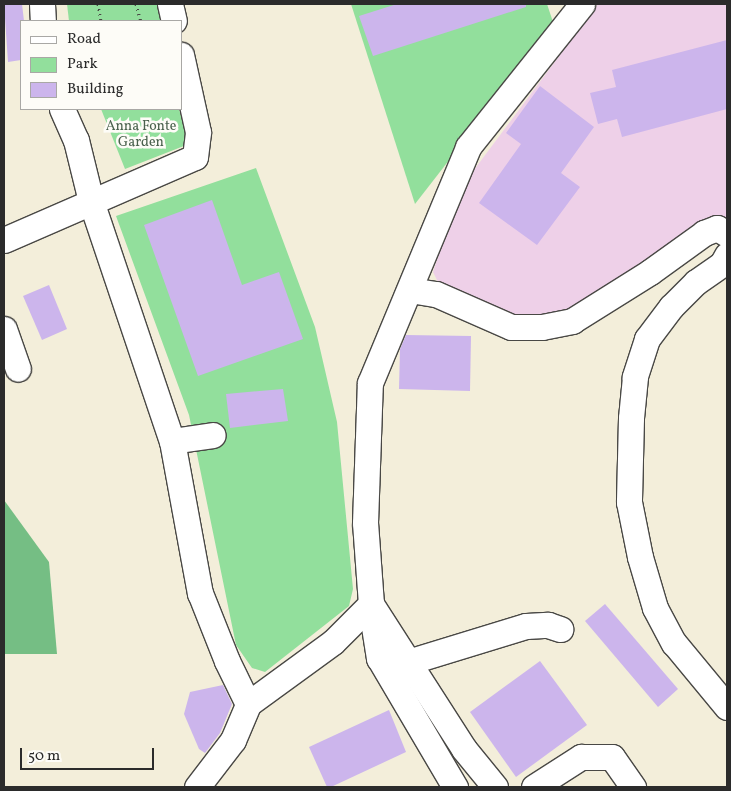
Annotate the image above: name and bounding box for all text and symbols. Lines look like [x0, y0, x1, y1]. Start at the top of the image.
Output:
legend [20, 20, 182, 110]
text: Road [67, 29, 101, 50]
text: Park [67, 54, 98, 75]
text: Building [67, 79, 123, 100]
park label: Anna Fonte Garden [106, 119, 176, 152]
scale bar [22, 738, 156, 770]
text: 50 m [28, 746, 60, 767]

